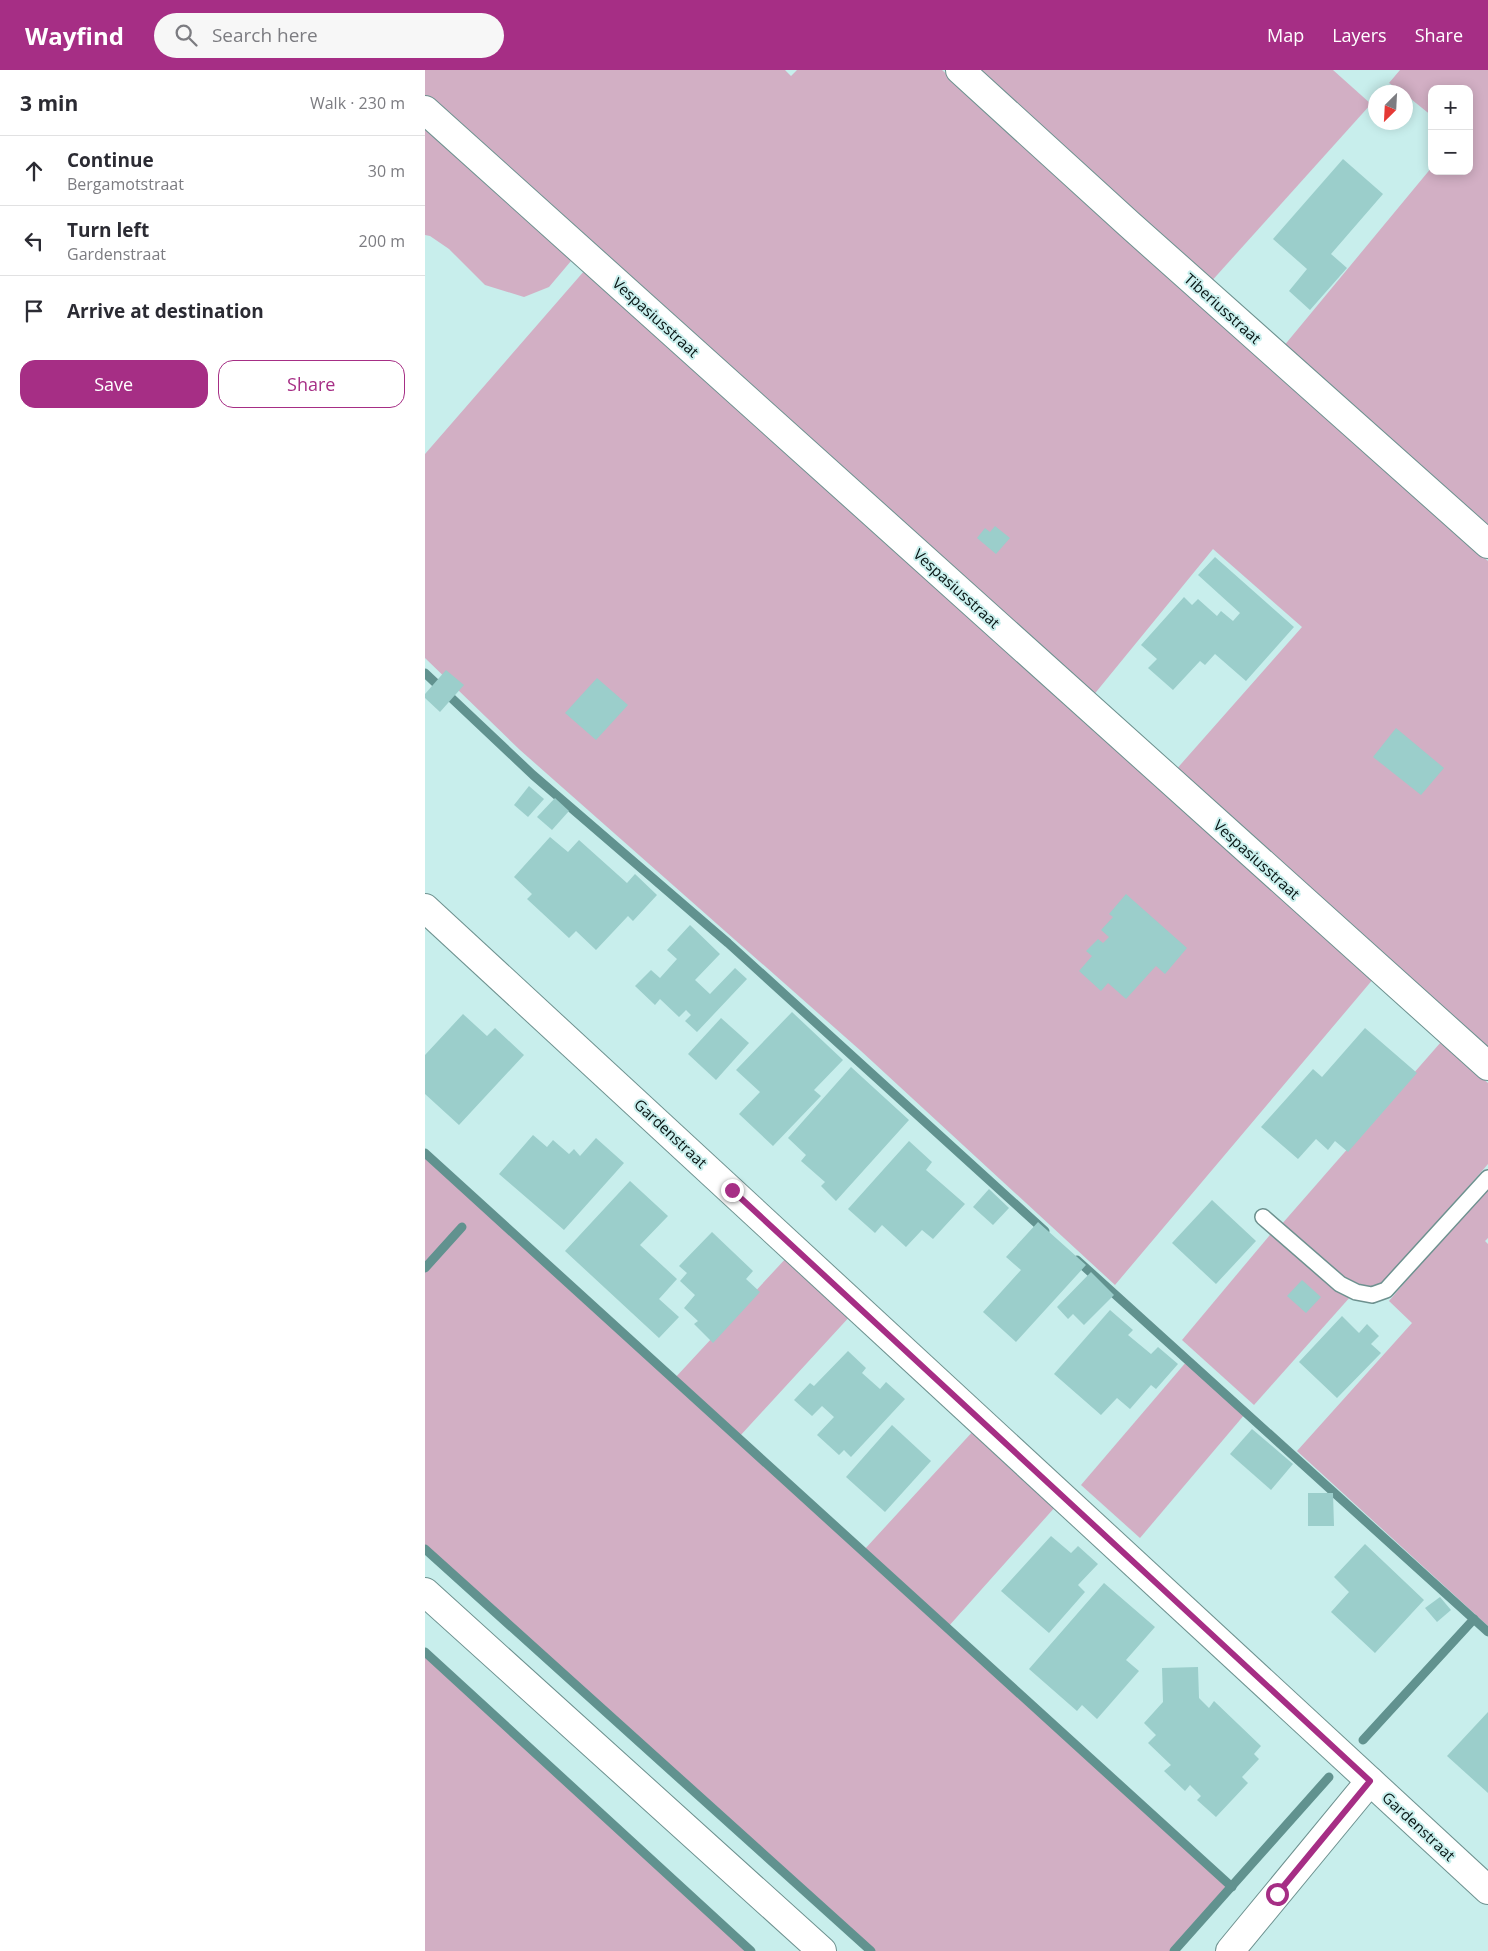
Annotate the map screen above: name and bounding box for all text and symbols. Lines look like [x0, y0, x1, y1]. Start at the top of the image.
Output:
search box [154, 13, 504, 58]
text: Wayfind [25, 19, 124, 52]
icon: search [172, 21, 200, 49]
text: Search here [212, 22, 318, 48]
text: Map [1267, 23, 1304, 47]
text: Layers [1332, 23, 1387, 47]
text: Share [1415, 23, 1463, 47]
north arrow [1368, 85, 1413, 130]
map controls [1428, 85, 1473, 175]
button: + [1428, 85, 1473, 130]
text: 3 min [20, 89, 78, 117]
text: Walk · 230 m [310, 92, 405, 114]
button: − [1428, 130, 1473, 175]
text: Continue [67, 147, 154, 173]
icon: ahead [20, 157, 48, 185]
text: 30 m [368, 160, 405, 182]
text: Bergamotstraat [67, 173, 184, 195]
text: Turn left [67, 217, 149, 243]
icon: left [20, 227, 48, 255]
text: 200 m [359, 230, 405, 252]
text: Gardenstraat [67, 243, 166, 265]
street label: Tiberiusstraat [1180, 268, 1266, 348]
street label: Vespasiusstraat [608, 273, 704, 361]
icon: arrive [20, 297, 48, 325]
text: Arrive at destination [67, 298, 264, 324]
button: Save [20, 360, 208, 408]
button: Share [218, 360, 405, 408]
street label: Vespasiusstraat [909, 544, 1005, 632]
street label: Vespasiusstraat [1209, 815, 1305, 903]
street label: Gardenstraat [630, 1094, 712, 1172]
route end [721, 1179, 744, 1202]
street label: Gardenstraat [1378, 1787, 1460, 1865]
route start [1266, 1883, 1289, 1906]

